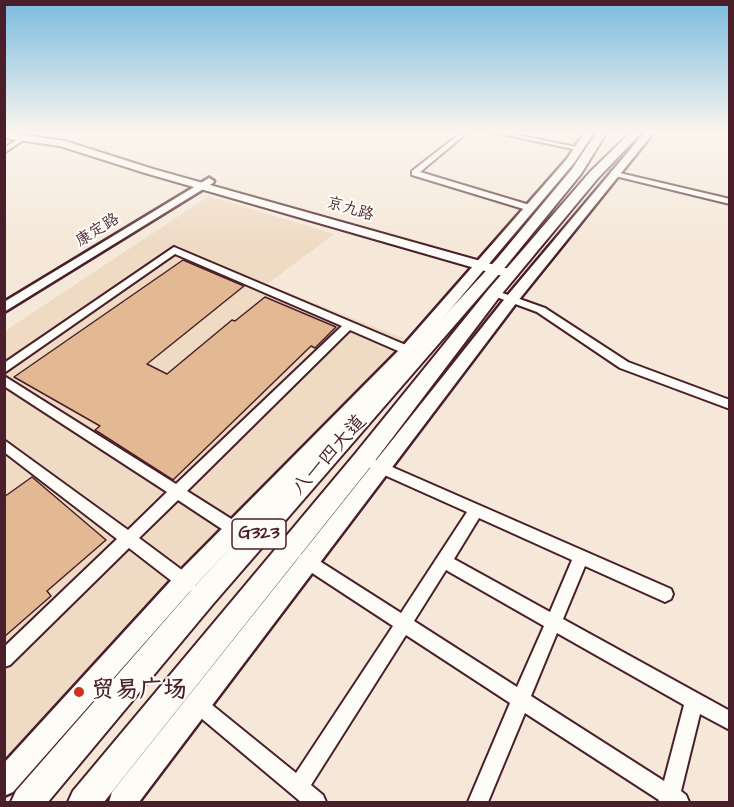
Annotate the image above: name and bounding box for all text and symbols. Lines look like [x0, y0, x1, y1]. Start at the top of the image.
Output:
street label: 京九路 [324, 194, 376, 226]
street label: 康定路 [73, 210, 123, 252]
street label: 八一四大道 [288, 411, 372, 501]
road number: G323 [232, 519, 286, 549]
place label: 贸易广场 [91, 678, 187, 706]
marker: 贸易广场 [72, 685, 86, 699]

